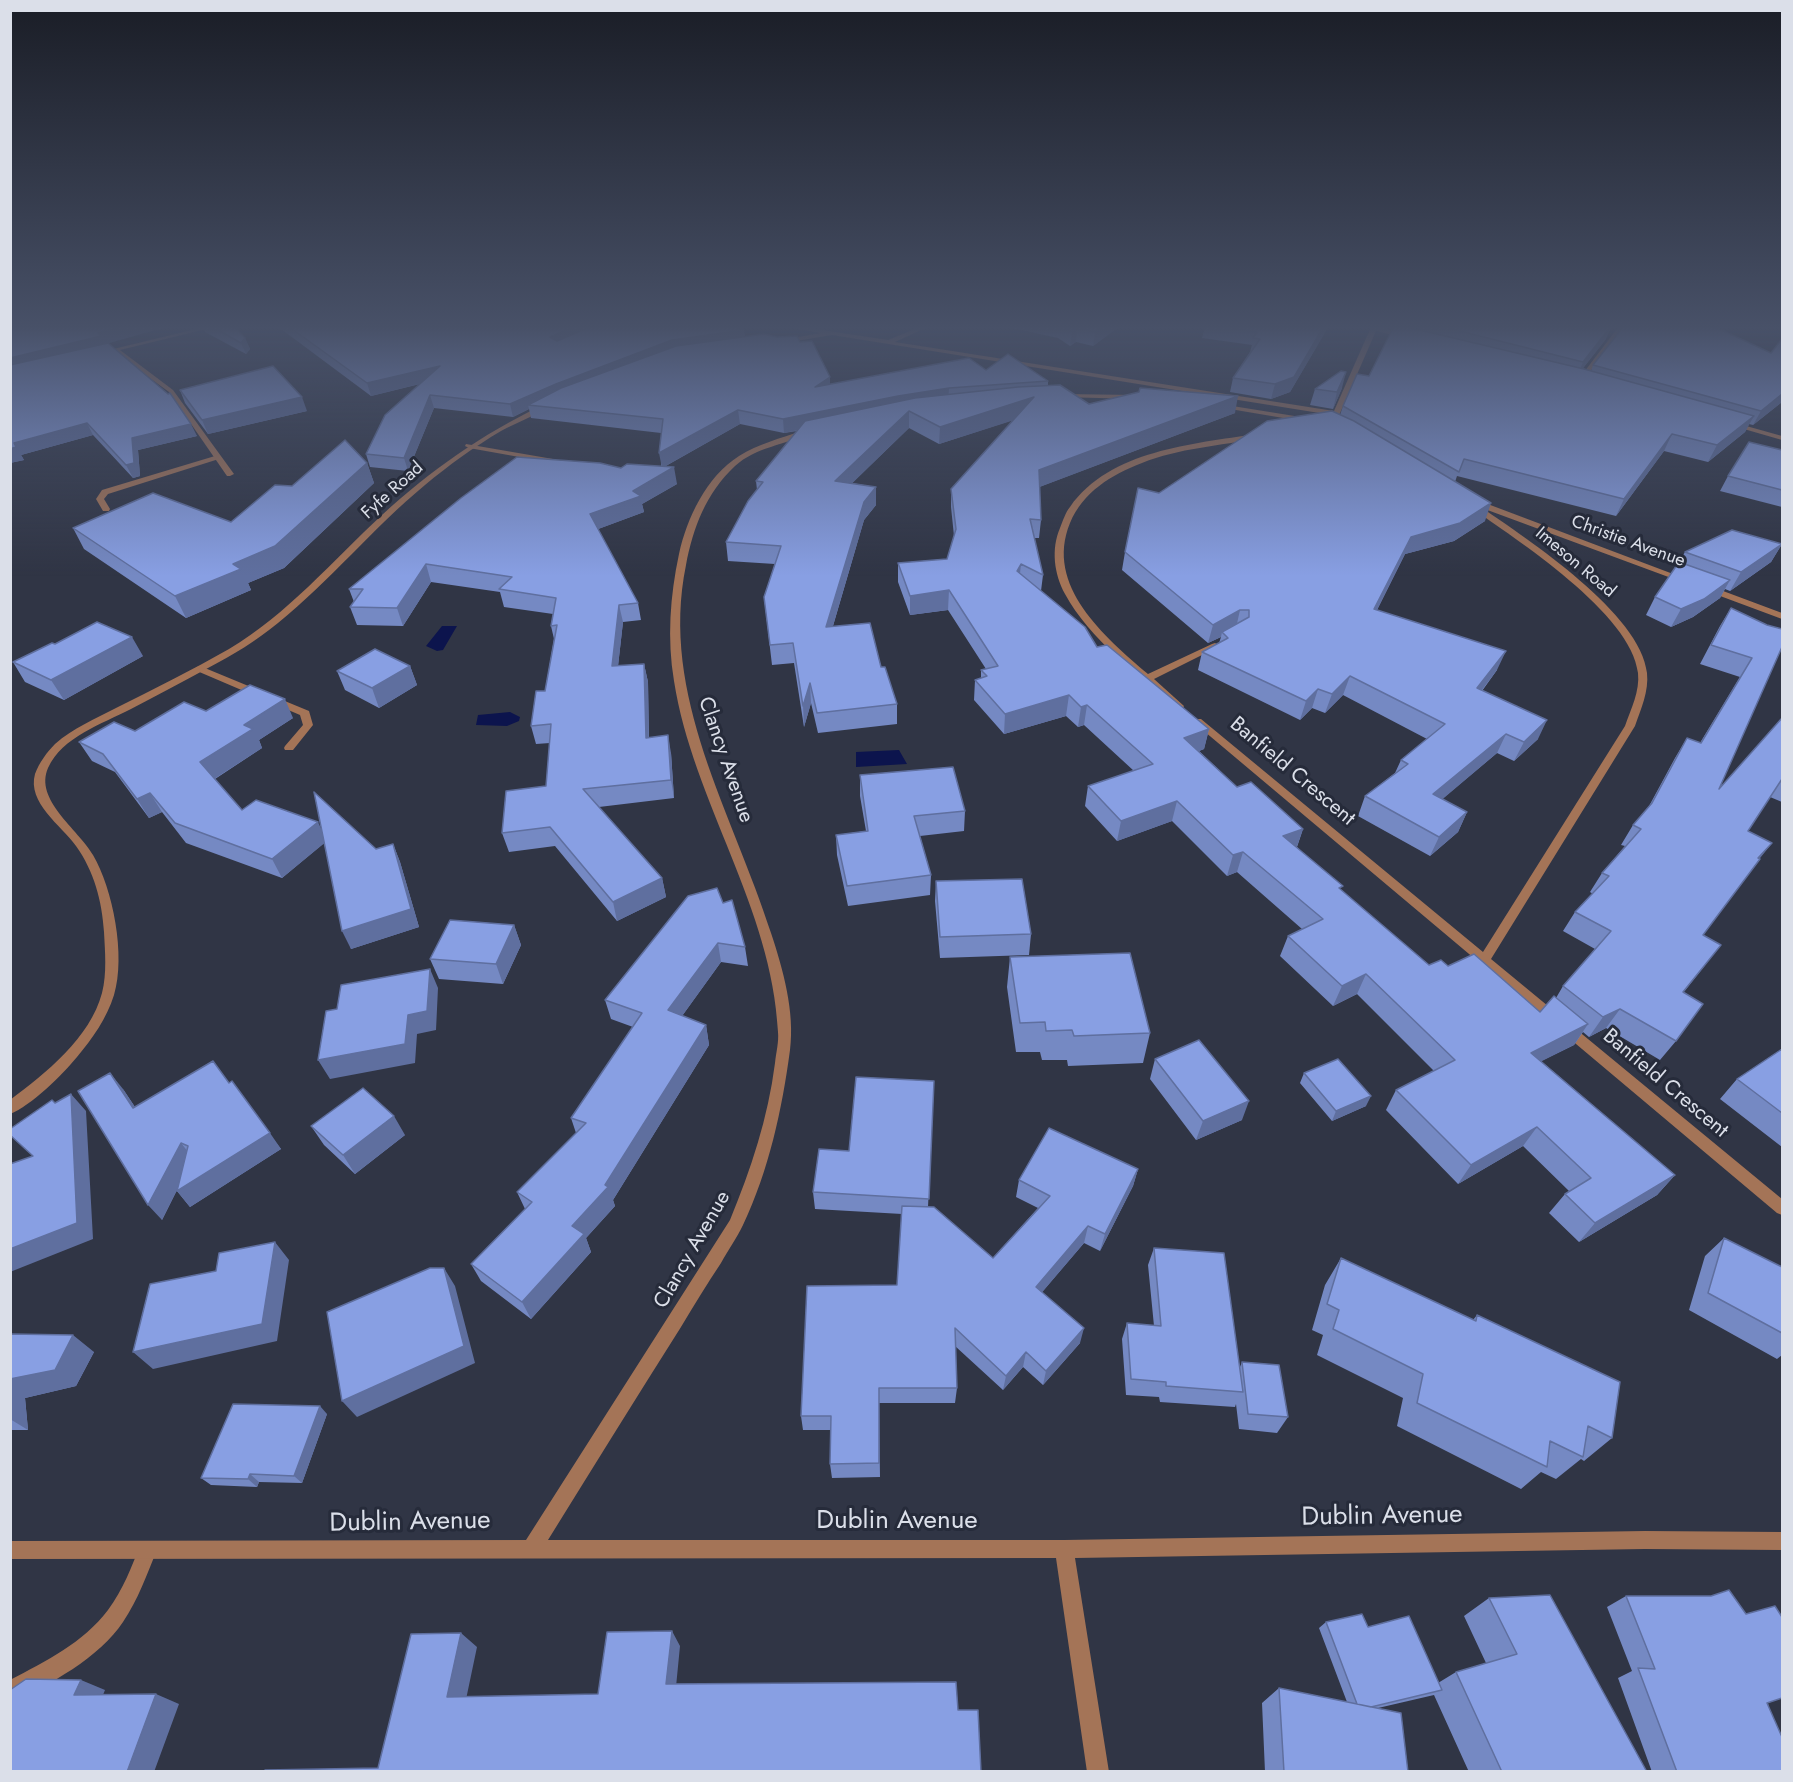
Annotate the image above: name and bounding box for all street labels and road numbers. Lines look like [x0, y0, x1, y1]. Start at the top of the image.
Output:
street label: Fyfe Road [358, 458, 428, 524]
street label: Christie Avenue [1568, 511, 1688, 573]
street label: Imeson Road [1530, 523, 1620, 603]
street label: Clancy Avenue [692, 694, 758, 826]
street label: Banfield Crescent [1224, 712, 1360, 832]
street label: Banfield Crescent [1597, 1024, 1733, 1144]
street label: Clancy Avenue [649, 1187, 737, 1313]
street label: Dublin Avenue [1301, 1500, 1463, 1534]
street label: Dublin Avenue [329, 1506, 491, 1540]
street label: Dublin Avenue [816, 1506, 978, 1538]

